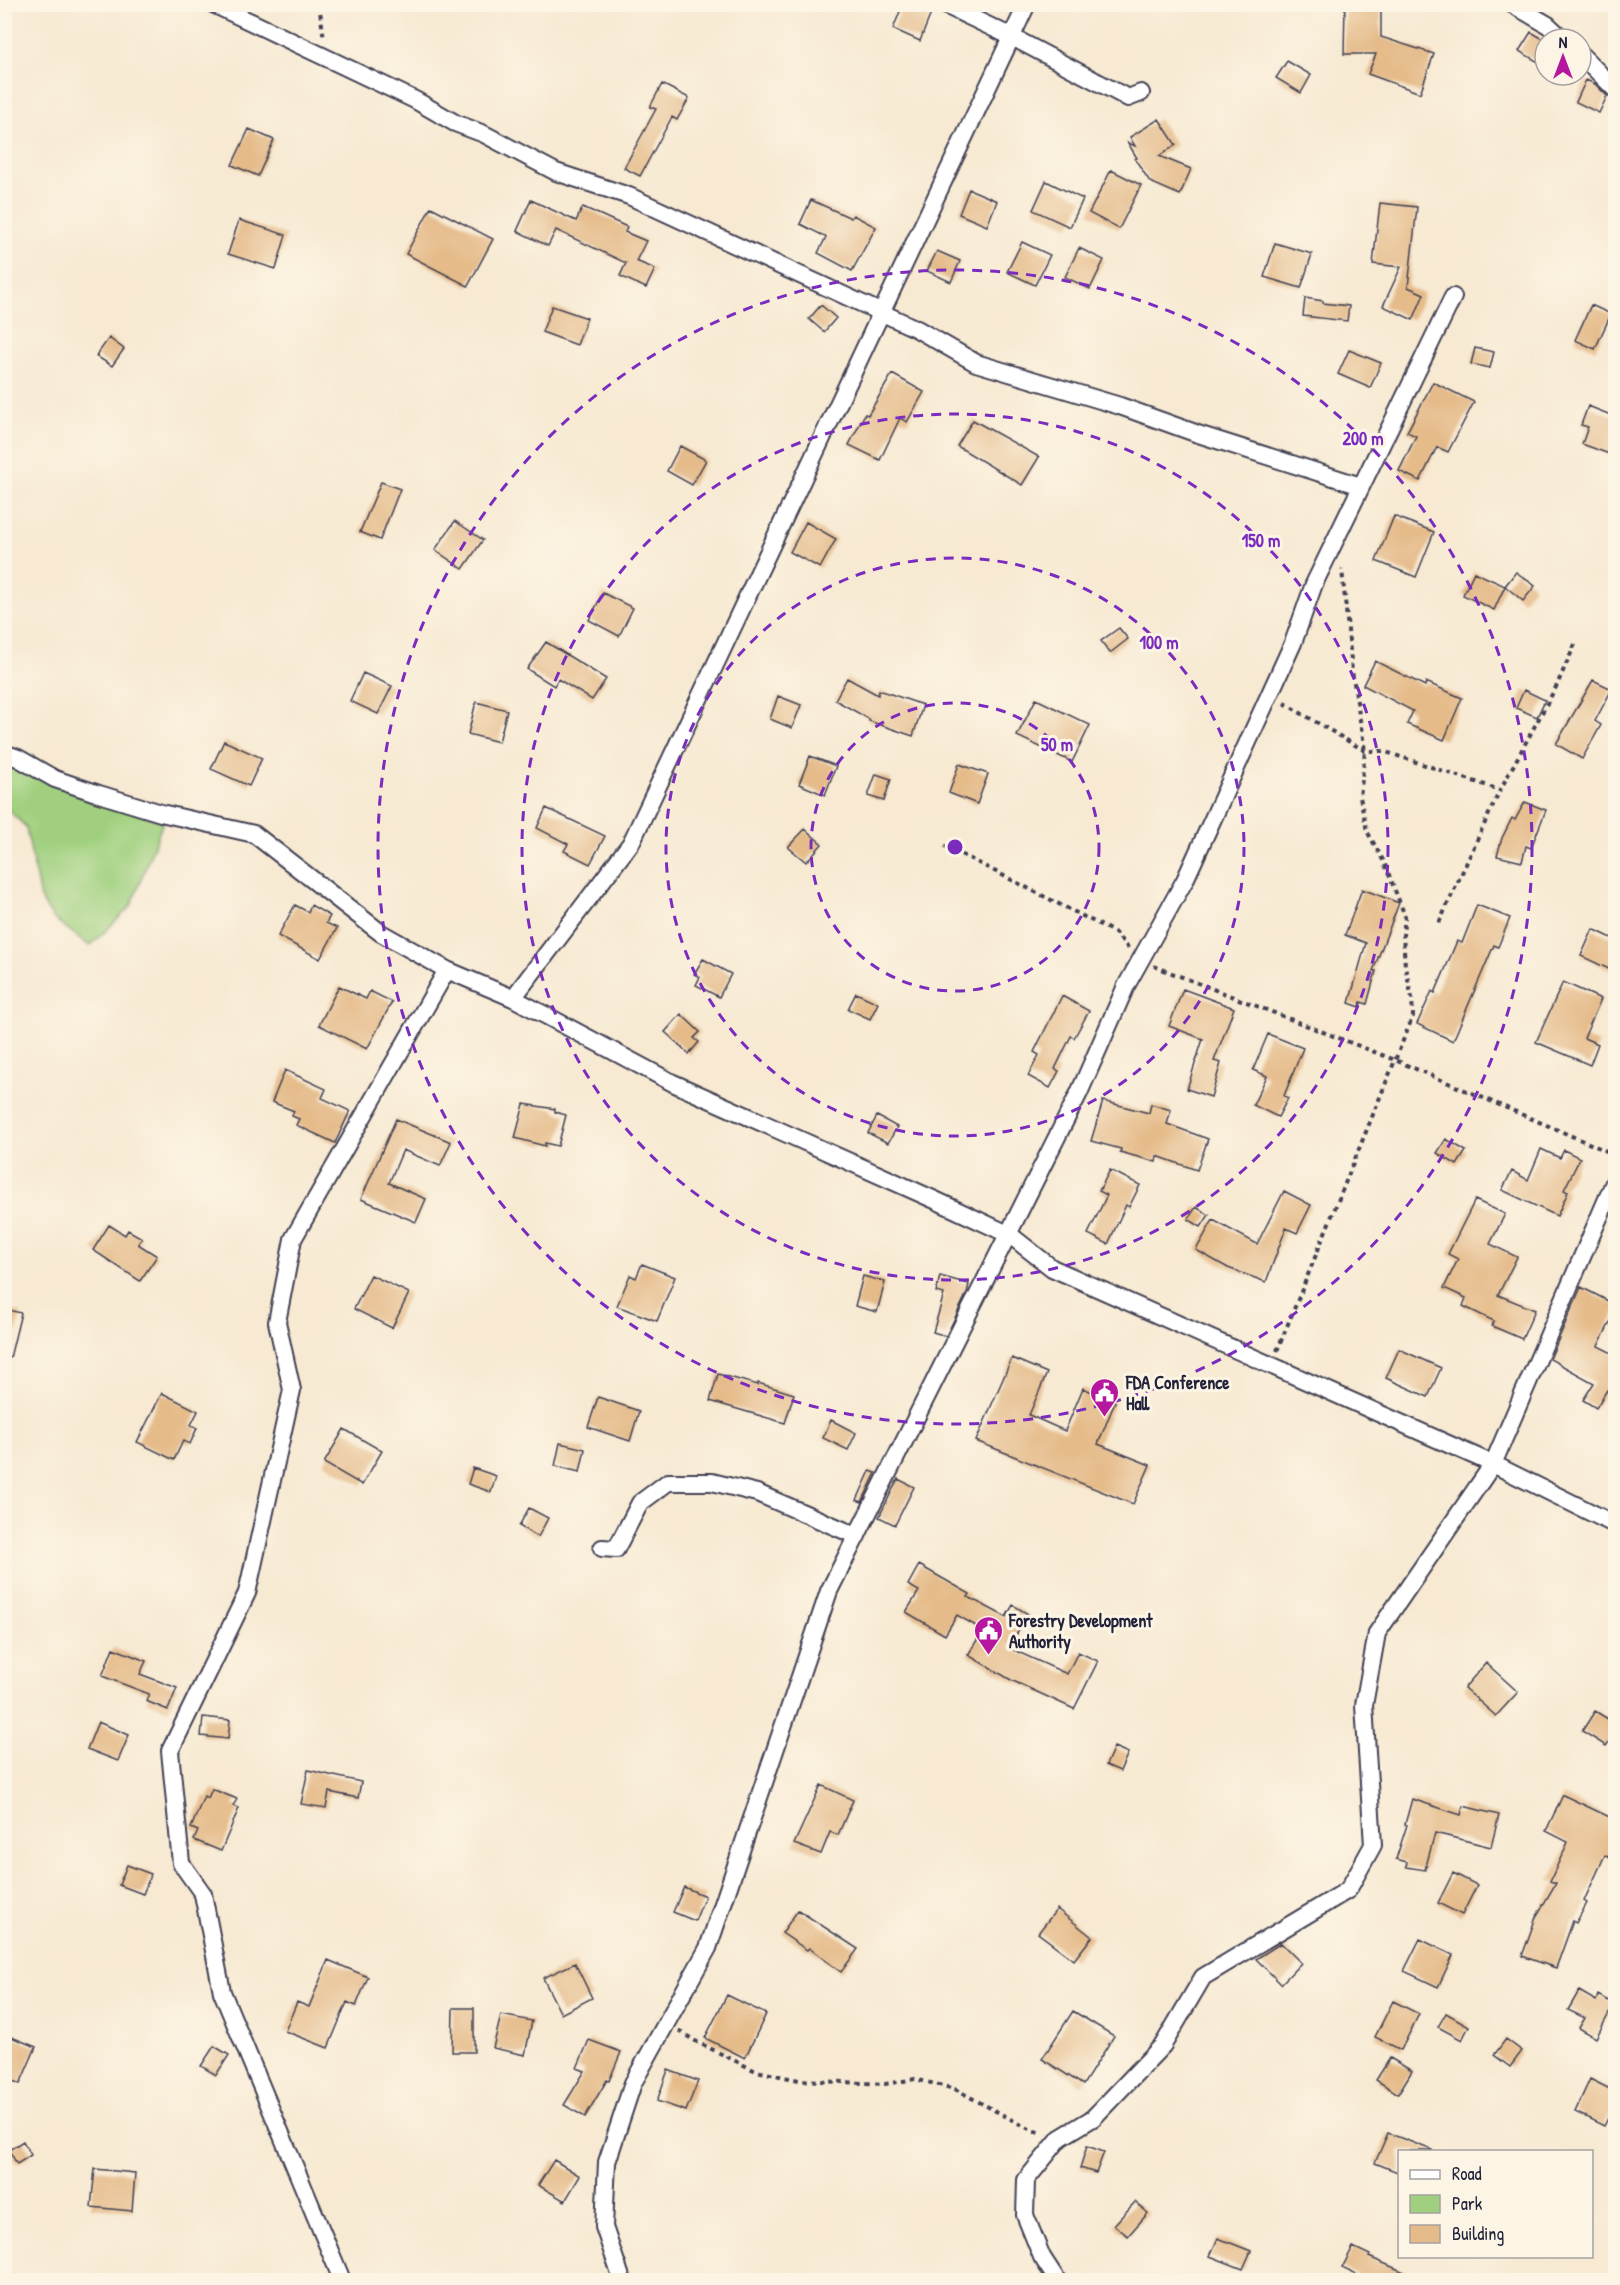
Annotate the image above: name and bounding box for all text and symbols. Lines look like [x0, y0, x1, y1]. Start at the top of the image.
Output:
north arrow [1533, 27, 1593, 87]
text: N [1559, 31, 1568, 53]
text: 200 m [1343, 426, 1383, 451]
text: 150 m [1242, 528, 1280, 553]
text: 100 m [1139, 630, 1179, 655]
text: 50 m [1041, 732, 1073, 757]
centre of rings [945, 837, 965, 857]
place label: FDA Conference Hall [1125, 1370, 1230, 1416]
public building icon: FDA Conference Hall [1089, 1376, 1121, 1418]
place label: Forestry Development Authority [1008, 1608, 1153, 1655]
public building icon: Forestry Development Authority [972, 1614, 1004, 1656]
legend [1398, 2150, 1593, 2258]
text: Road [1452, 2161, 1482, 2186]
text: Park [1452, 2191, 1483, 2216]
text: Building [1452, 2221, 1504, 2246]

